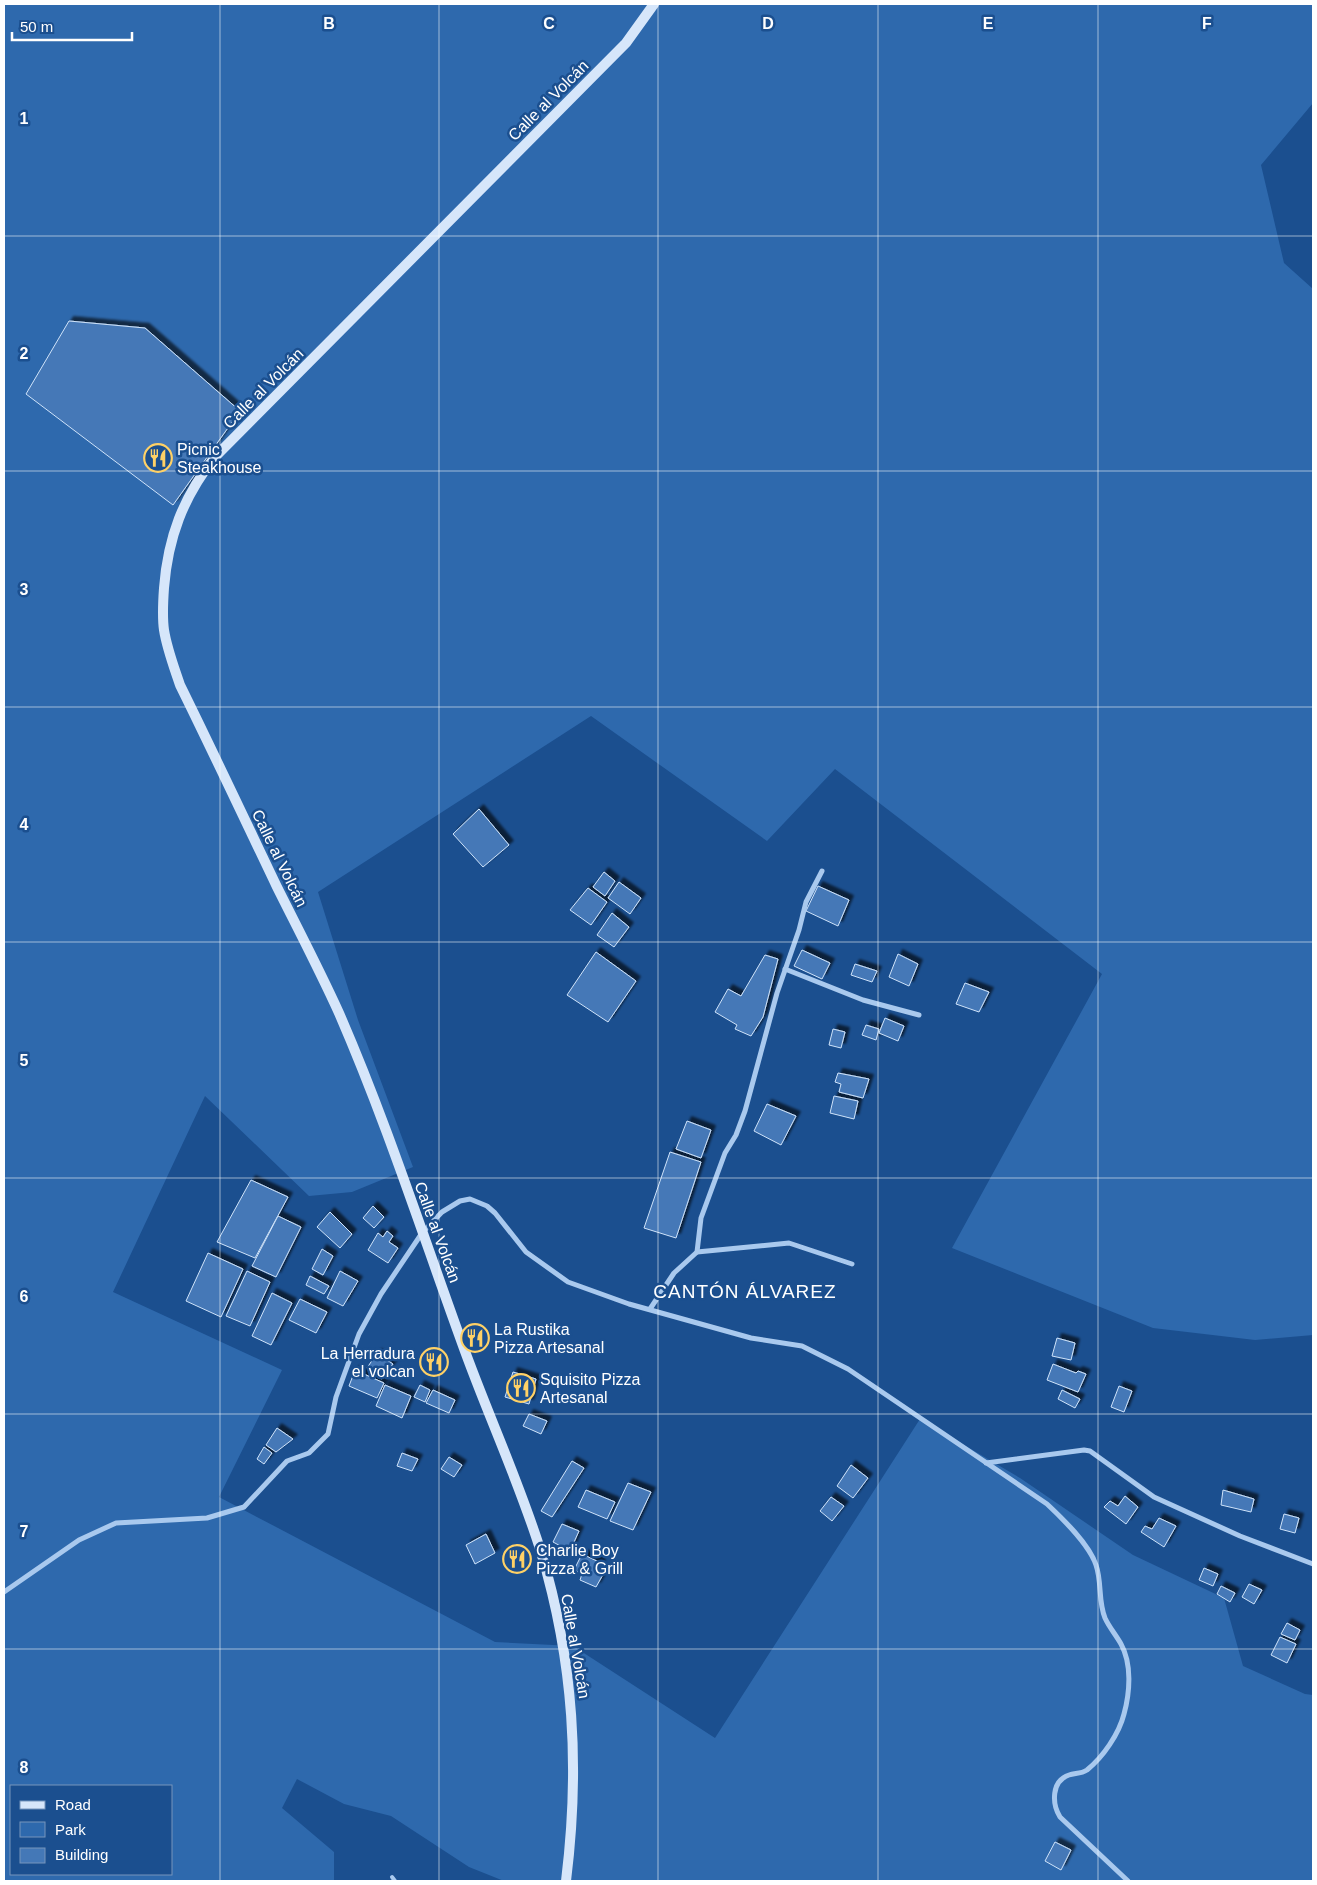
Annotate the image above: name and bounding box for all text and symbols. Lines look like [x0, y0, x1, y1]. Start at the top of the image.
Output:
scale bar [12, 10, 132, 42]
text: B [323, 15, 335, 32]
text: C [543, 15, 555, 32]
text: D [762, 15, 774, 32]
text: E [983, 15, 994, 32]
text: F [1202, 15, 1212, 32]
text: 50 m [20, 18, 53, 35]
street label: Calle al Volcán [505, 57, 592, 144]
text: 1 [20, 110, 29, 127]
text: 2 [20, 345, 29, 362]
street label: Calle al Volcán [220, 345, 307, 432]
place label: Picnic Steakhouse [177, 441, 262, 476]
restaurant icon: Picnic Steakhouse [143, 443, 173, 473]
text: 3 [20, 581, 29, 598]
street label: Calle al Volcán [249, 807, 310, 910]
text: 4 [20, 816, 29, 833]
text: 5 [20, 1052, 29, 1069]
street label: Calle al Volcán [411, 1180, 464, 1285]
district label: CANTÓN ÁLVAREZ [653, 1281, 837, 1302]
text: 6 [20, 1288, 29, 1305]
place label: La Rustika Pizza Artesanal [494, 1321, 604, 1356]
restaurant icon: La Rustika Pizza Artesanal [460, 1323, 490, 1353]
place label: La Herradura el volcan [321, 1345, 415, 1380]
restaurant icon: La Herradura el volcan [419, 1347, 449, 1377]
place label: Squisito Pizza Artesanal [540, 1371, 641, 1406]
restaurant icon: Squisito Pizza Artesanal [506, 1373, 536, 1403]
text: 7 [20, 1523, 29, 1540]
place label: Charlie Boy Pizza & Grill [536, 1542, 623, 1577]
restaurant icon: Charlie Boy Pizza & Grill [502, 1544, 532, 1574]
street label: Calle al Volcán [558, 1592, 593, 1700]
text: 8 [20, 1759, 29, 1776]
legend [10, 1785, 172, 1875]
text: Road [55, 1796, 91, 1813]
text: Park [55, 1821, 86, 1838]
text: Building [55, 1846, 108, 1863]

